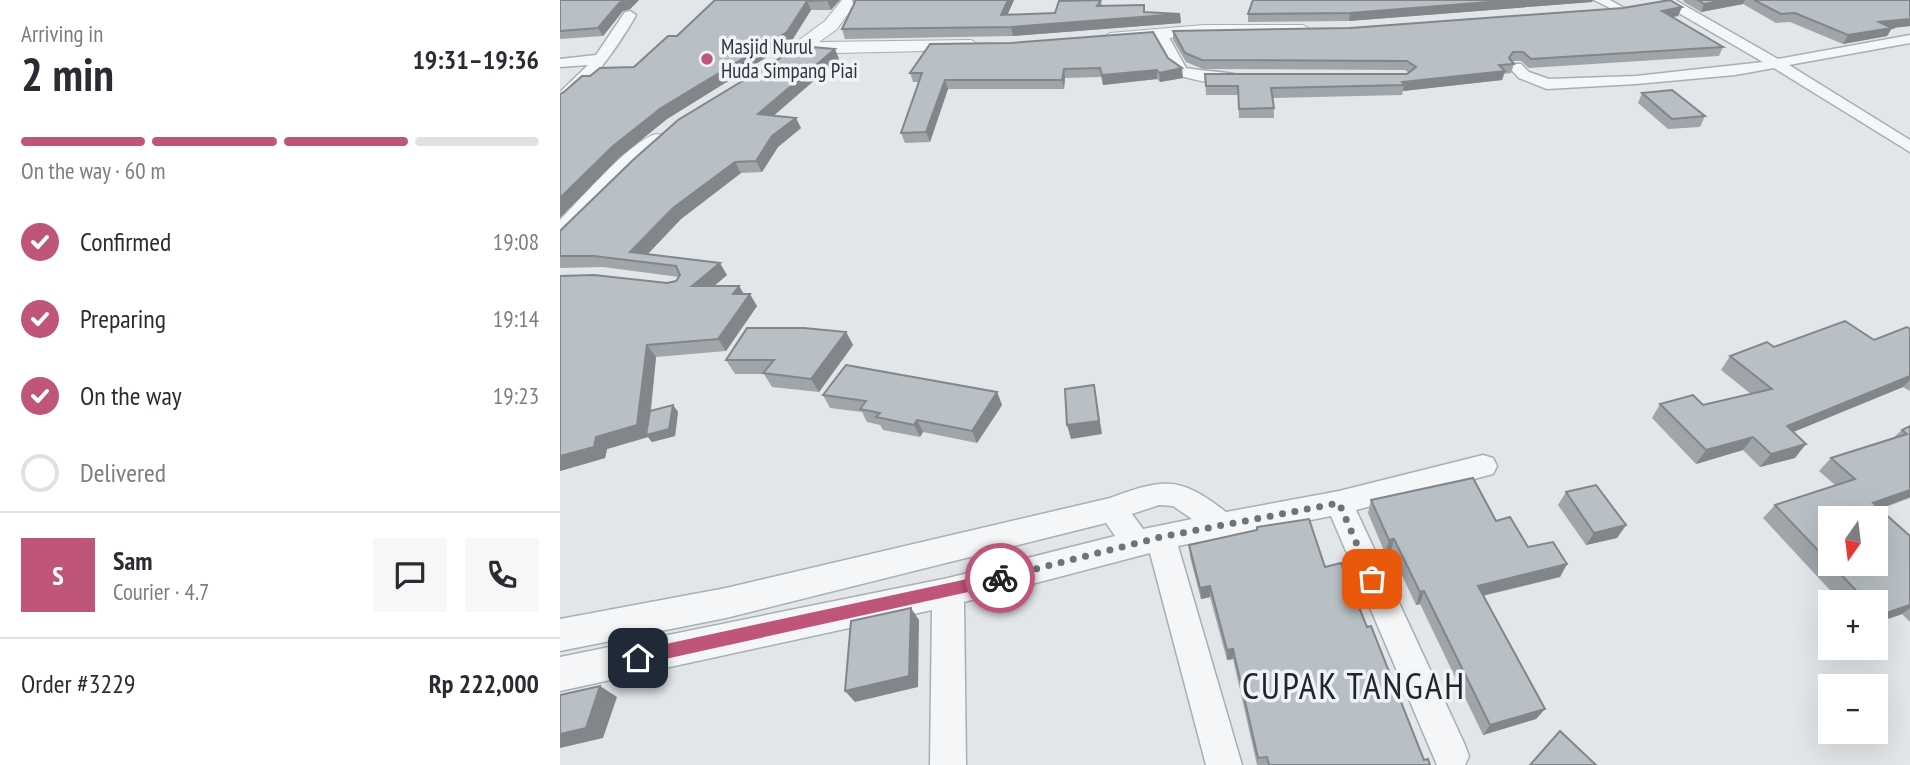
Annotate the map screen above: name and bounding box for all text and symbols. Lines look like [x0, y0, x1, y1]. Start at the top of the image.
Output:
text: Arriving in [21, 19, 103, 48]
place label: Masjid Nurul Huda Simpang Piai [721, 33, 858, 84]
text: 19:31–19:36 [412, 43, 539, 76]
text: 2 min [21, 44, 114, 104]
marker: Masjid Nurul Huda Simpang Piai [699, 51, 715, 67]
text: On the way · 60 m [21, 156, 165, 185]
icon: check [21, 223, 59, 261]
text: Confirmed [80, 225, 171, 258]
text: 19:08 [493, 227, 539, 256]
icon: check [21, 300, 59, 338]
text: Preparing [80, 302, 166, 335]
text: 19:14 [493, 304, 539, 333]
icon: check [21, 377, 59, 415]
text: On the way [80, 379, 182, 412]
text: 19:23 [493, 381, 539, 410]
text: Delivered [80, 456, 166, 489]
north arrow [1818, 506, 1888, 576]
map controls [1818, 506, 1888, 744]
button: chat [373, 538, 447, 612]
button: phone [465, 538, 539, 612]
courier [965, 543, 1035, 613]
text: Sam [113, 544, 152, 577]
pin [1342, 549, 1402, 609]
text: S [52, 559, 64, 592]
icon: bike [981, 559, 1019, 597]
icon: bag [1353, 560, 1391, 598]
text: Courier · 4.7 [113, 577, 209, 606]
button: + [1818, 590, 1888, 660]
pin [608, 628, 668, 688]
icon: home [619, 639, 657, 677]
district label: CUPAK TANGAH [1242, 661, 1466, 709]
text: Order #3229 [21, 667, 136, 700]
text: Rp 222,000 [429, 667, 539, 700]
button: − [1818, 674, 1888, 744]

